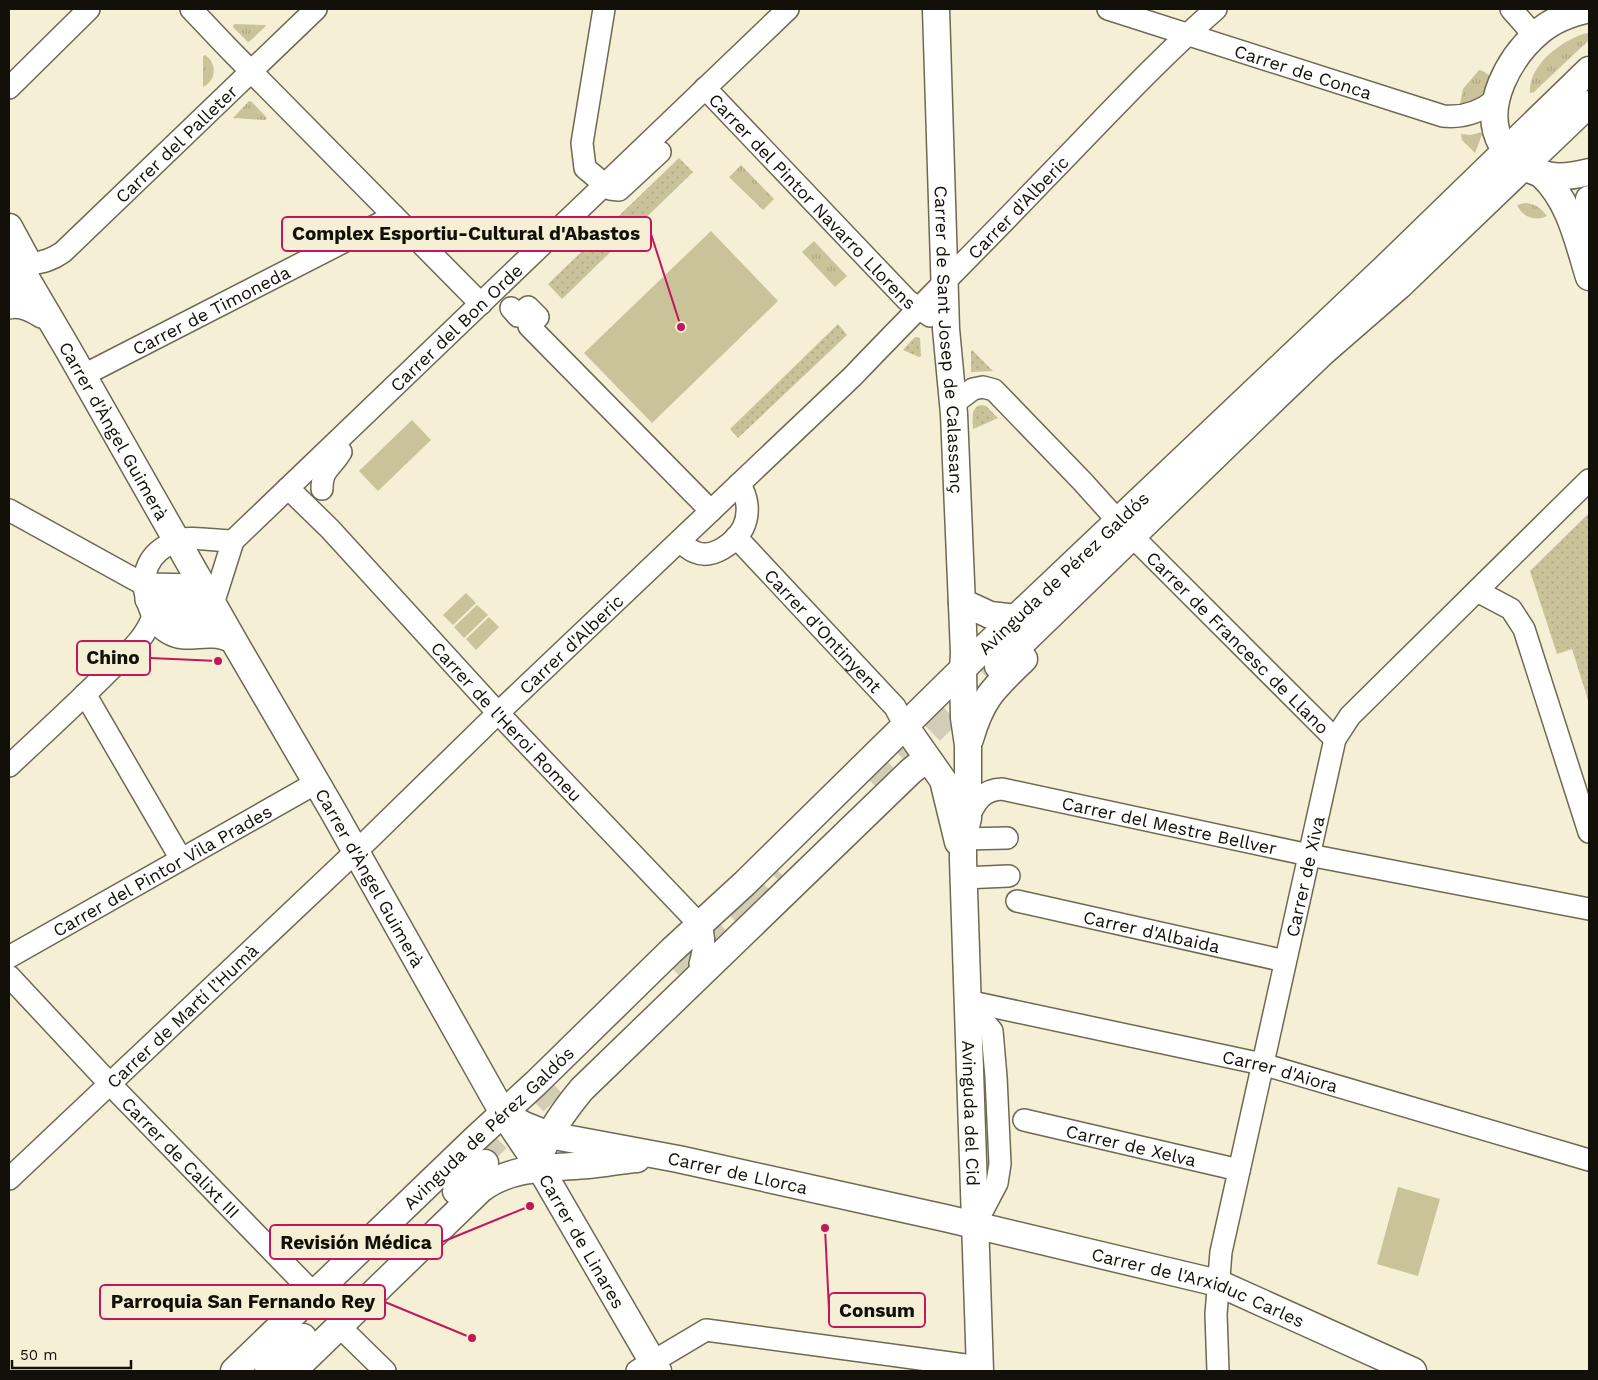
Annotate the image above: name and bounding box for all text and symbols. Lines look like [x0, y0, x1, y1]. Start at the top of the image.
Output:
street label: Carrer de Conca [1232, 40, 1375, 103]
street label: Carrer del Palleter [111, 80, 241, 207]
street label: Carrer del Pintor Navarro Llorens [705, 89, 920, 313]
street label: Carrer d'Alberic [963, 151, 1073, 263]
street label: Carrer de Sant Josep de Calassanç [931, 185, 968, 494]
callout: Complex Esportiu-Cultural d'Abastos [282, 217, 651, 251]
text: Complex Esportiu-Cultural d'Abastos [292, 222, 640, 245]
street label: Carrer del Bon Orde [385, 259, 526, 395]
street label: Carrer de Timoneda [129, 261, 293, 359]
street label: Carrer d'Àngel Guimerà [55, 338, 173, 524]
street label: Avinguda de Pérez Galdós [973, 487, 1153, 659]
street label: Carrer de Francesc de Llano [1143, 547, 1334, 738]
street label: Carrer d'Ontinyent [760, 564, 887, 697]
street label: Carrer d'Alberic [515, 590, 627, 698]
street label: Carrer de l'Heroi Romeu [427, 637, 587, 805]
callout: Chino [77, 641, 150, 675]
text: Chino [86, 646, 140, 669]
street label: Carrer d'Àngel Guimerà [311, 784, 429, 971]
street label: Carrer del Mestre Bellver [1060, 792, 1279, 858]
street label: Carrer del Pintor Vila Prades [49, 800, 275, 941]
street label: Carrer de Xiva [1281, 814, 1328, 939]
street label: Carrer d'Albaida [1081, 906, 1222, 957]
street label: Carrer de Martí l’Humà [102, 939, 262, 1092]
street label: Avinguda del Cid [959, 1040, 984, 1186]
street label: Avinguda de Pérez Galdós [398, 1042, 578, 1213]
street label: Carrer d'Aiora [1221, 1045, 1341, 1096]
street label: Carrer de Calixt III [118, 1092, 245, 1222]
street label: Carrer de Xelva [1064, 1120, 1198, 1170]
street label: Carrer de Llorca [666, 1147, 810, 1198]
street label: Carrer de Linares [535, 1170, 630, 1312]
callout: Revisión Médica [270, 1225, 442, 1259]
text: Revisión Médica [280, 1231, 432, 1254]
street label: Carrer de l'Arxiduc Carles [1090, 1243, 1308, 1331]
callout: Parroquia San Fernando Rey [100, 1285, 385, 1319]
text: Parroquia San Fernando Rey [111, 1290, 376, 1313]
callout: Consum [829, 1293, 925, 1327]
text: Consum [839, 1299, 915, 1322]
scale bar [12, 1338, 131, 1370]
text: 50 m [20, 1346, 57, 1364]

